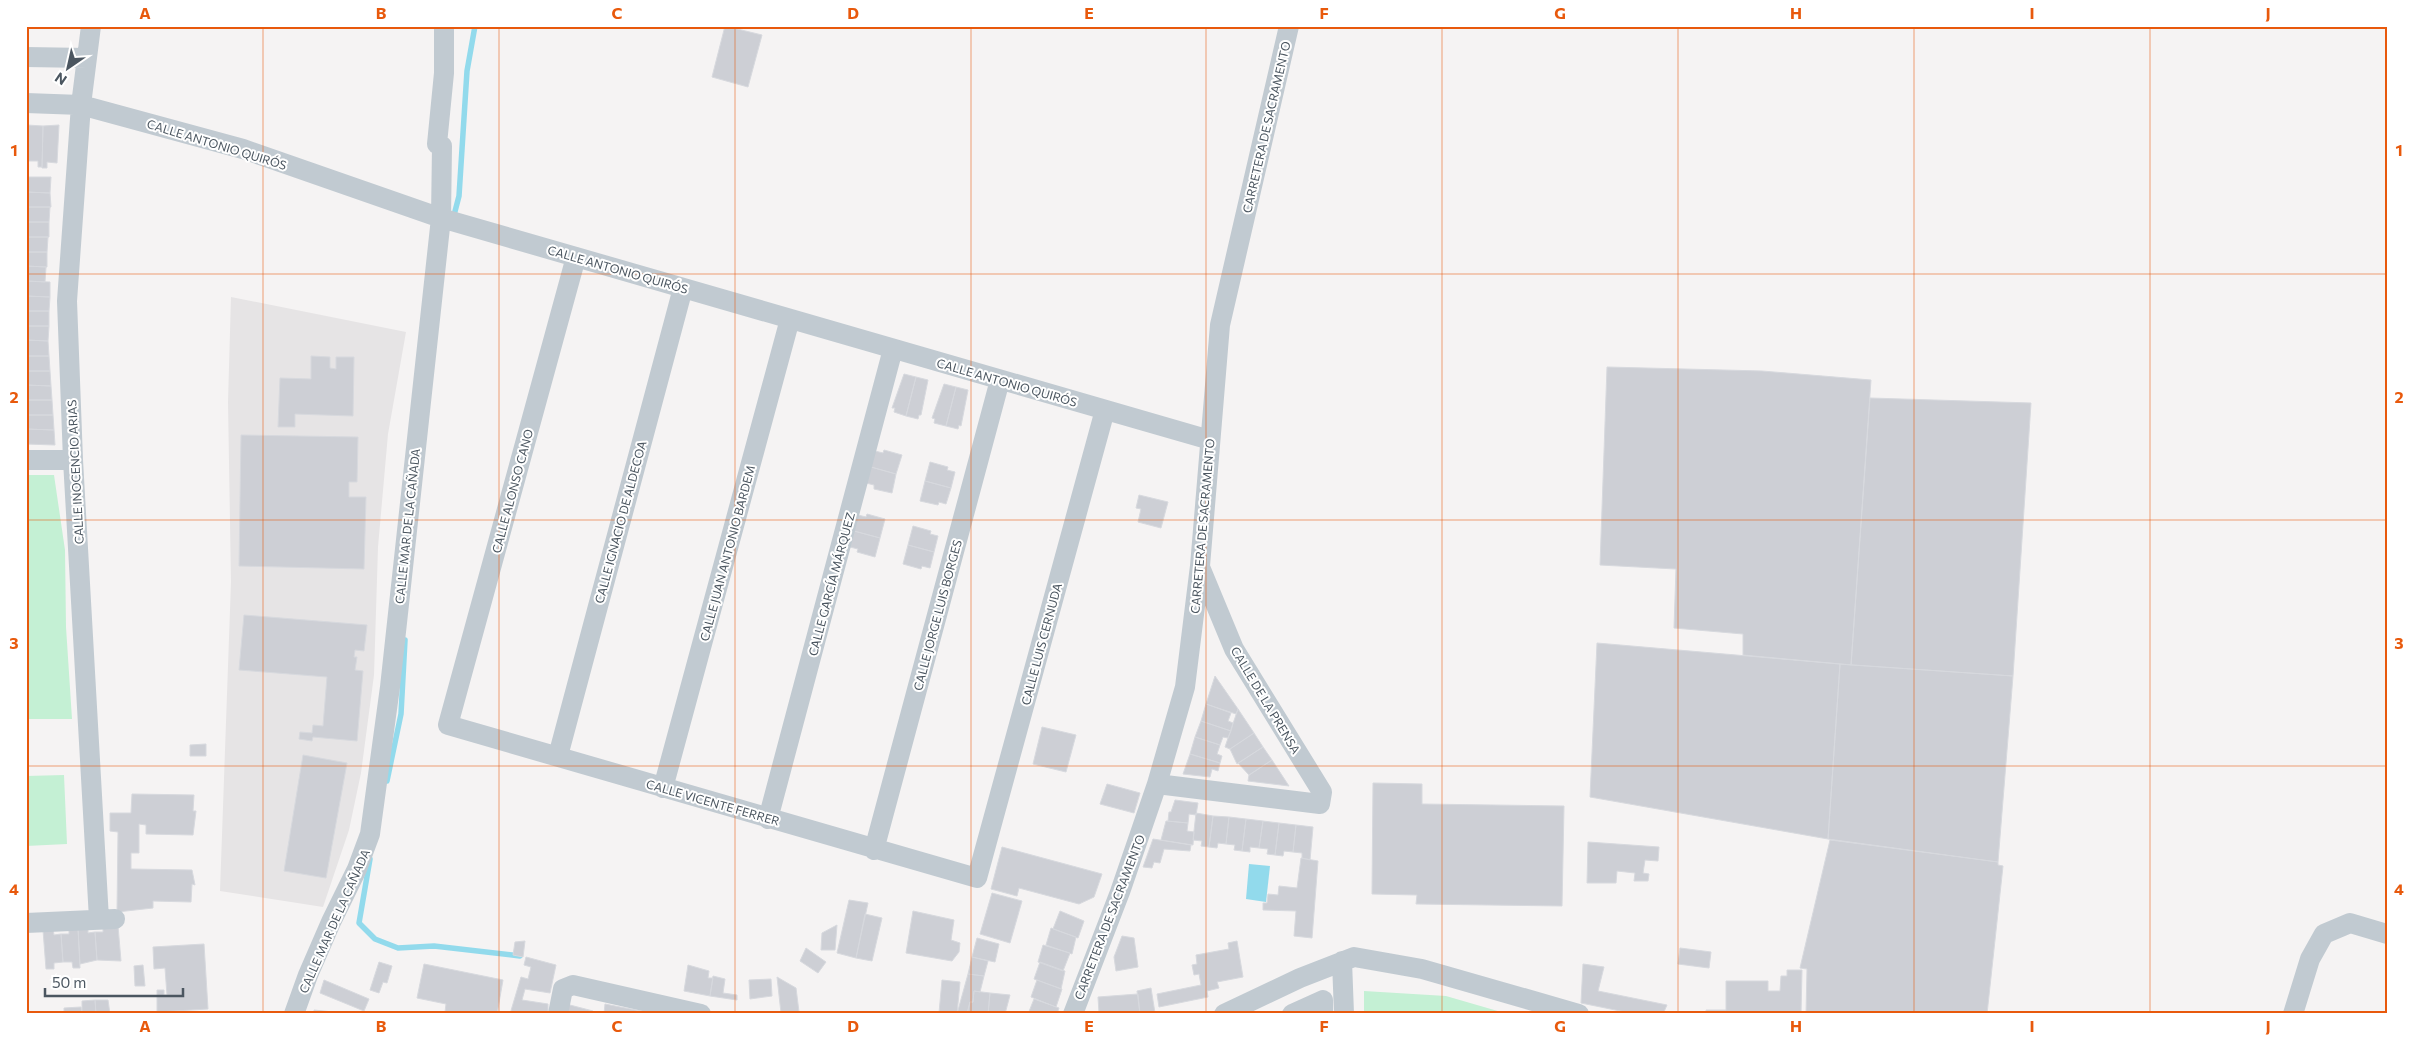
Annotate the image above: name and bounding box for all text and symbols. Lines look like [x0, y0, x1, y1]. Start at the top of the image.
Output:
text: A [139, 3, 151, 22]
text: B [376, 3, 387, 22]
text: C [612, 3, 623, 22]
text: D [847, 3, 859, 22]
text: E [1084, 3, 1094, 22]
text: F [1319, 3, 1329, 22]
text: G [1554, 3, 1566, 22]
text: H [1790, 3, 1802, 22]
text: I [2029, 3, 2035, 22]
text: J [2265, 3, 2271, 22]
street label: CARRETERA DE SACRAMENTO [1239, 40, 1293, 214]
north arrow [42, 42, 92, 92]
text: N [51, 69, 70, 89]
street label: CALLE ANTONIO QUIRÓS [146, 116, 288, 172]
text: 1 [10, 140, 18, 159]
text: 1 [2395, 140, 2403, 159]
street label: CALLE ANTONIO QUIRÓS [546, 242, 690, 296]
street label: CALLE ANTONIO QUIRÓS [935, 355, 1079, 409]
text: 2 [9, 387, 19, 406]
text: 2 [2394, 387, 2404, 406]
street label: CALLE INOCENCIO ARIAS [64, 399, 86, 545]
street label: CALLE ALONSO CANO [489, 427, 535, 555]
street label: CARRETERA DE SACRAMENTO [1187, 438, 1217, 614]
street label: CALLE IGNACIO DE ALDECOA [592, 439, 648, 605]
street label: CALLE MAR DE LA CAÑADA [392, 448, 422, 604]
street label: CALLE JUAN ANTONIO BARDEM [697, 463, 758, 643]
street label: CALLE GARCÍA MÁRQUEZ [805, 511, 857, 657]
street label: CALLE JORGE LUIS BORGES [910, 538, 965, 692]
street label: CALLE LUIS CERNUDA [1018, 581, 1064, 707]
text: 3 [9, 633, 19, 652]
text: 3 [2394, 633, 2404, 652]
street label: CALLE DE LA PRENSA [1228, 644, 1304, 756]
street label: CALLE VICENTE FERRER [645, 776, 781, 828]
street label: CARRETERA DE SACRAMENTO [1071, 832, 1147, 1002]
street label: CALLE MAR DE LA CAÑADA [296, 847, 372, 995]
text: 4 [9, 879, 19, 898]
text: 4 [2394, 879, 2404, 898]
scale bar [45, 965, 182, 997]
text: 50 m [52, 973, 86, 991]
text: A [139, 1016, 151, 1035]
text: B [376, 1016, 387, 1035]
text: C [612, 1016, 623, 1035]
text: D [847, 1016, 859, 1035]
text: E [1084, 1016, 1094, 1035]
text: F [1319, 1016, 1329, 1035]
text: G [1554, 1016, 1566, 1035]
text: H [1790, 1016, 1802, 1035]
text: I [2029, 1016, 2035, 1035]
text: J [2265, 1016, 2271, 1035]

